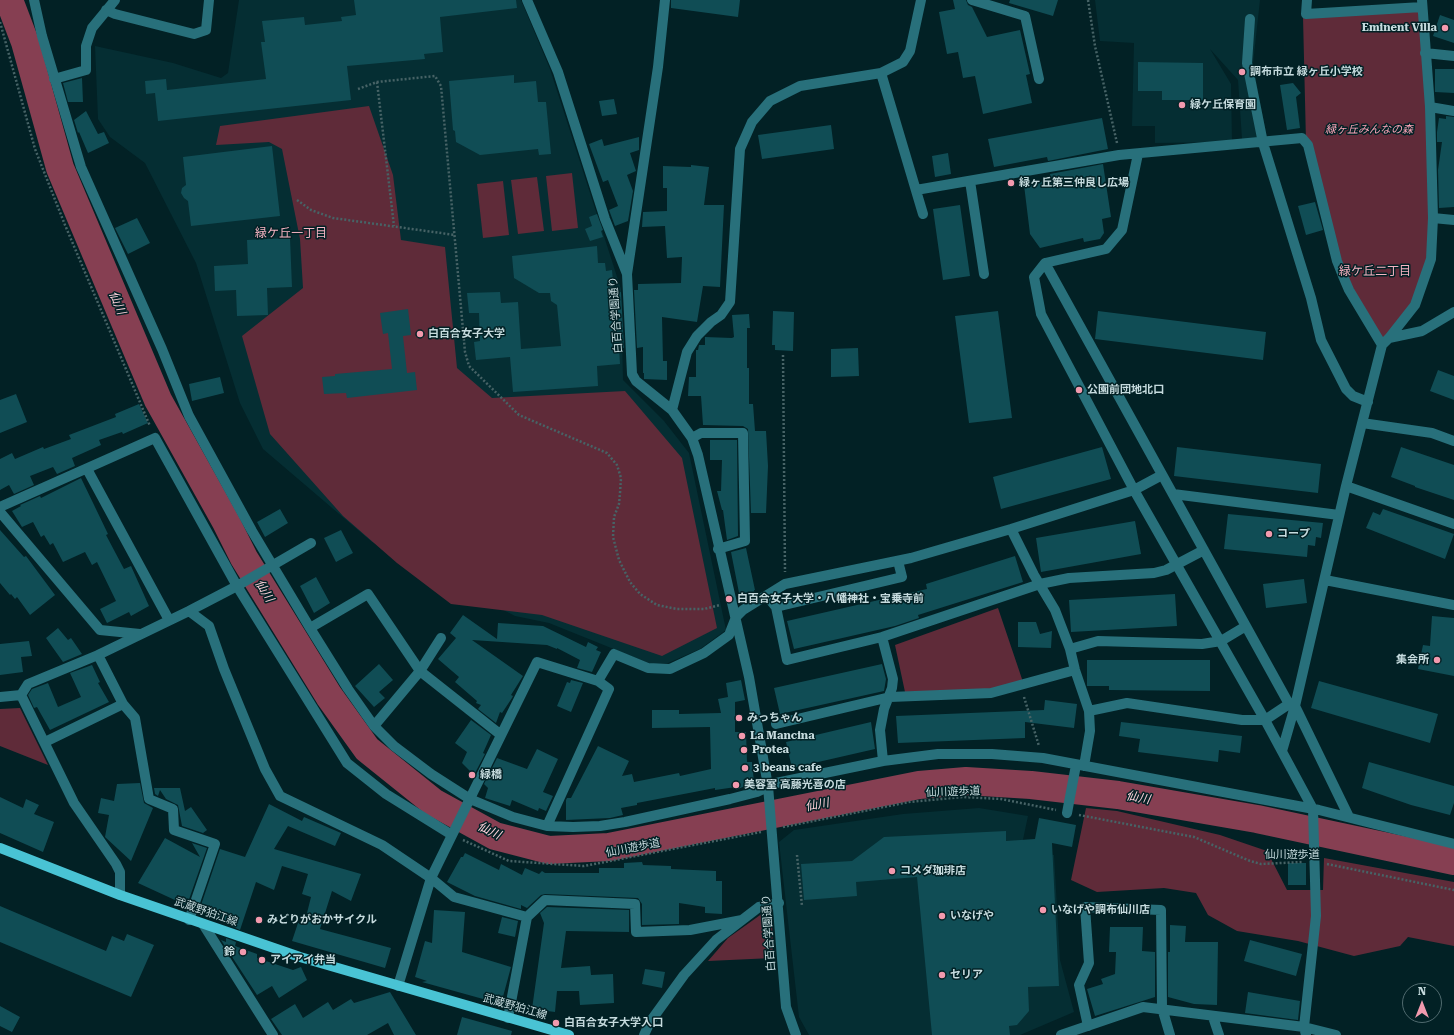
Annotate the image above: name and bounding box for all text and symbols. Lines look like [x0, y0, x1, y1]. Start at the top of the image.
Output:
place label: Eminent Villa [1362, 21, 1437, 35]
marker: Eminent Villa [1440, 23, 1450, 33]
place label: 調布市立 緑ヶ丘小学校 [1250, 65, 1363, 79]
marker: 調布市立 緑ヶ丘小学校 [1237, 67, 1247, 77]
place label: 緑ケ丘保育園 [1190, 98, 1256, 112]
marker: 緑ケ丘保育園 [1177, 100, 1187, 110]
park label: 緑ヶ丘みんなの森 [1325, 123, 1413, 137]
place label: 緑ヶ丘第三仲良し広場 [1019, 176, 1129, 190]
marker: 緑ヶ丘第三仲良し広場 [1006, 178, 1016, 188]
district label: 緑ケ丘一丁目 [255, 226, 327, 240]
district label: 緑ケ丘二丁目 [1339, 264, 1411, 278]
street label: 白百合学園通り [607, 276, 625, 354]
water label: 仙川 [106, 289, 128, 317]
place label: 白百合女子大学 [428, 327, 505, 341]
marker: 白百合女子大学 [415, 329, 425, 339]
place label: 公園前団地北口 [1087, 383, 1164, 397]
marker: 公園前団地北口 [1074, 385, 1084, 395]
place label: コープ [1277, 527, 1310, 541]
marker: コープ [1264, 529, 1274, 539]
water label: 仙川 [252, 577, 276, 605]
place label: 白百合女子大学・八幡神社・宝乗寺前 [737, 592, 924, 606]
marker: 白百合女子大学・八幡神社・宝乗寺前 [724, 594, 734, 604]
place label: 集会所 [1396, 653, 1429, 667]
marker: 集会所 [1432, 655, 1442, 665]
place label: みっちゃん [747, 711, 802, 725]
marker: みっちゃん [734, 713, 744, 723]
place label: La Mancina [750, 729, 815, 743]
marker: La Mancina [737, 731, 747, 741]
place label: Protea [752, 743, 789, 757]
marker: Protea [739, 745, 749, 755]
place label: 3 beans cafe [753, 761, 822, 775]
marker: 3 beans cafe [740, 763, 750, 773]
place label: 緑橋 [480, 768, 502, 782]
marker: 緑橋 [467, 770, 477, 780]
place label: 美容室 高藤光喜の店 [744, 778, 846, 792]
marker: 美容室 高藤光喜の店 [731, 780, 741, 790]
street label: 仙川遊歩道 [925, 784, 981, 800]
water label: 仙川 [1125, 789, 1151, 807]
water label: 仙川 [804, 796, 830, 814]
water label: 仙川 [475, 819, 503, 843]
street label: 仙川遊歩道 [605, 836, 661, 860]
street label: 仙川遊歩道 [1265, 848, 1319, 862]
place label: コメダ珈琲店 [900, 864, 966, 878]
marker: コメダ珈琲店 [887, 866, 897, 876]
street label: 白百合学園通り [760, 894, 778, 972]
street label: 武蔵野狛江線 [173, 895, 239, 929]
place label: いなげや調布仙川店 [1051, 903, 1150, 917]
marker: いなげや調布仙川店 [1038, 905, 1048, 915]
place label: いなげや [950, 909, 994, 923]
marker: いなげや [937, 911, 947, 921]
place label: みどりがおかサイクル [267, 913, 377, 927]
marker: みどりがおかサイクル [254, 915, 264, 925]
place label: 鈴 [224, 945, 235, 959]
marker: 鈴 [238, 947, 248, 957]
place label: アイアイ弁当 [270, 953, 336, 967]
marker: アイアイ弁当 [257, 955, 267, 965]
place label: セリア [950, 968, 983, 982]
marker: セリア [937, 970, 947, 980]
north arrow [1402, 983, 1442, 1023]
text: N [1418, 985, 1426, 998]
street label: 武蔵野狛江線 [481, 992, 549, 1022]
place label: 白百合女子大学入口 [564, 1016, 663, 1030]
marker: 白百合女子大学入口 [551, 1018, 561, 1028]

